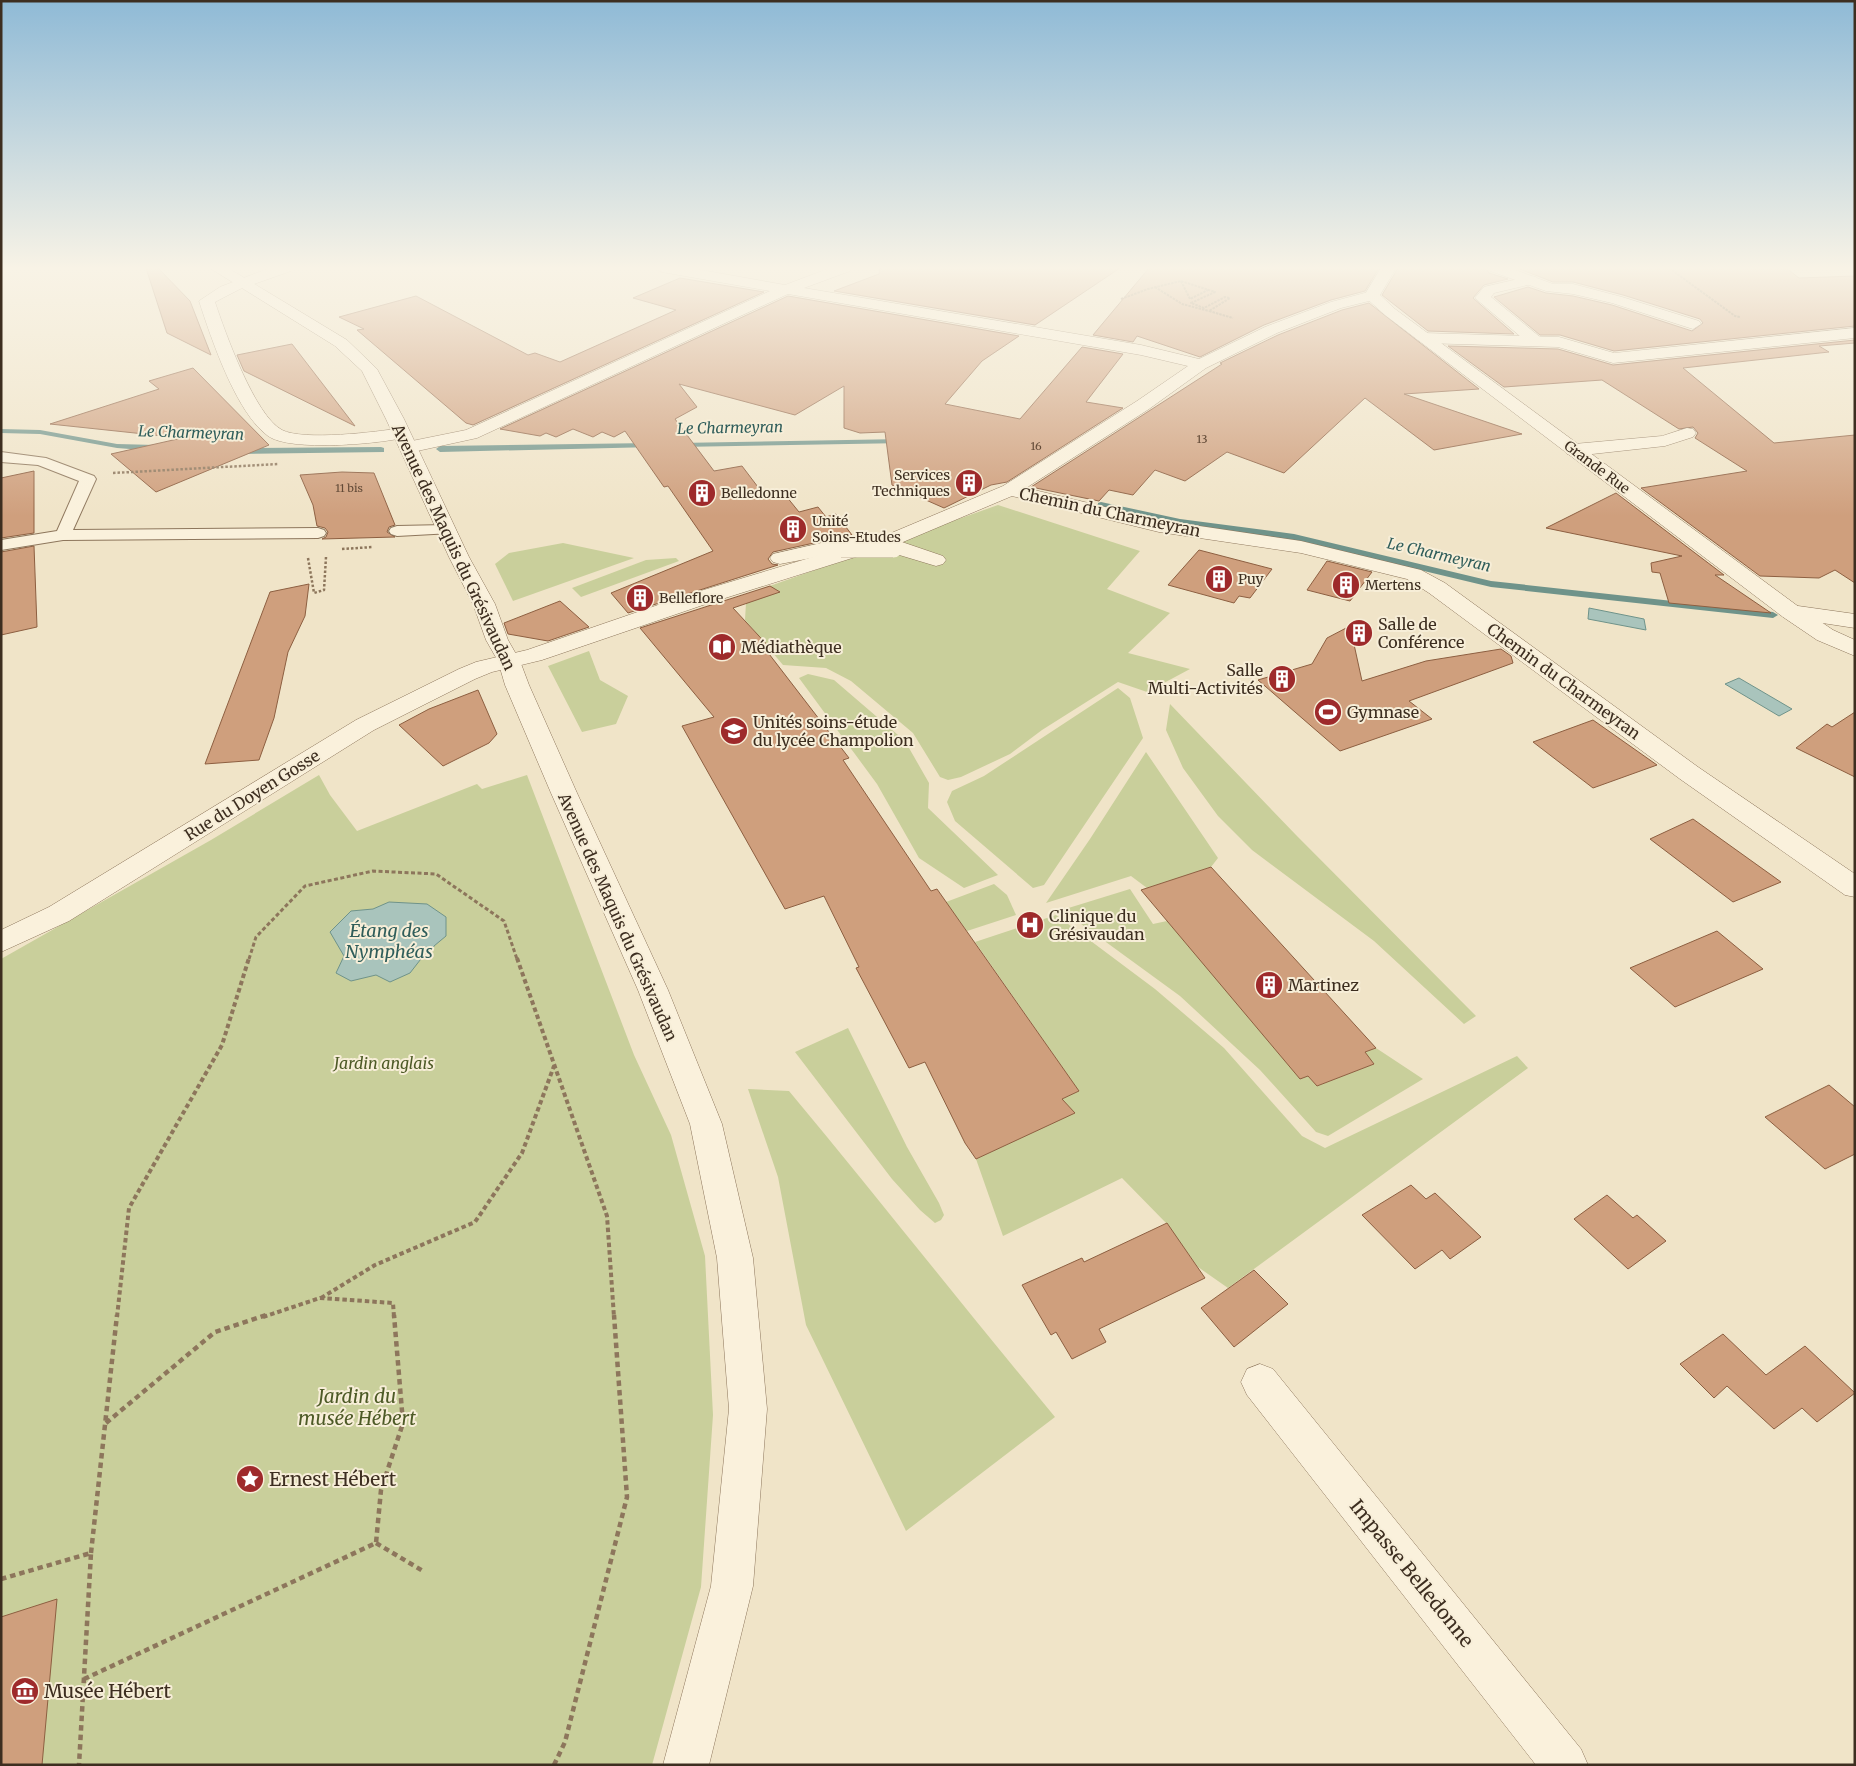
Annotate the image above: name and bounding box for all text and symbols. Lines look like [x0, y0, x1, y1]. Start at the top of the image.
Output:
water label: Le Charmeyran [677, 417, 783, 438]
street label: Avenue des Maquis du Grésivaudan [388, 420, 520, 674]
water label: Le Charmeyran [138, 421, 244, 444]
house number: 13 [1197, 432, 1207, 446]
street label: Grande Rue [1561, 436, 1633, 498]
house number: 16 [1030, 439, 1042, 453]
place label: Services Techniques [872, 466, 950, 500]
building icon: Services Techniques [954, 468, 984, 498]
building icon: Belledonne [687, 478, 717, 508]
house number: 11 bis [335, 481, 363, 495]
street label: Chemin du Charmeyran [1018, 483, 1203, 541]
place label: Belledonne [721, 484, 797, 502]
place label: Unité Soins-Etudes [812, 512, 901, 546]
building icon: Unité Soins-Etudes [778, 514, 808, 544]
water label: Le Charmeyran [1385, 533, 1493, 576]
building icon: Puy [1204, 564, 1234, 594]
place label: Puy [1238, 570, 1265, 588]
building icon: Mertens [1331, 570, 1361, 600]
place label: Mertens [1365, 576, 1421, 594]
building icon: Belleflore [625, 583, 655, 613]
place label: Belleflore [659, 589, 723, 607]
place label: Salle de Conférence [1378, 614, 1464, 652]
building icon: Salle de Conférence [1344, 618, 1374, 648]
street label: Chemin du Charmeyran [1483, 619, 1645, 744]
library icon: Médiathèque [707, 632, 737, 662]
place label: Médiathèque [741, 637, 842, 657]
place label: Salle Multi-Activités [1148, 660, 1263, 698]
building icon: Salle Multi-Activités [1267, 664, 1297, 694]
sports icon: Gymnase [1313, 697, 1343, 727]
place label: Gymnase [1347, 702, 1419, 722]
place label: Unités soins-étude du lycée Champolion [753, 712, 914, 750]
school or university icon: Unités soins-étude du lycée Champolion [719, 716, 749, 746]
street label: Rue du Doyen Gosse [181, 745, 323, 845]
street label: Avenue des Maquis du Grésivaudan [554, 789, 682, 1045]
place label: Clinique du Grésivaudan [1049, 906, 1145, 944]
hospital icon: Clinique du Grésivaudan [1015, 910, 1045, 940]
water label: Étang des Nymphéas [345, 919, 433, 963]
building icon: Martinez [1254, 970, 1284, 1000]
place label: Martinez [1288, 975, 1359, 995]
park label: Jardin anglais [332, 1053, 434, 1073]
park label: Jardin du musée Hébert [298, 1384, 416, 1430]
place icon: Ernest Hébert [235, 1464, 265, 1494]
place label: Ernest Hébert [269, 1467, 397, 1491]
street label: Impasse Belledonne [1345, 1494, 1479, 1652]
museum icon: Musée Hébert [10, 1676, 40, 1706]
place label: Musée Hébert [44, 1679, 171, 1703]

